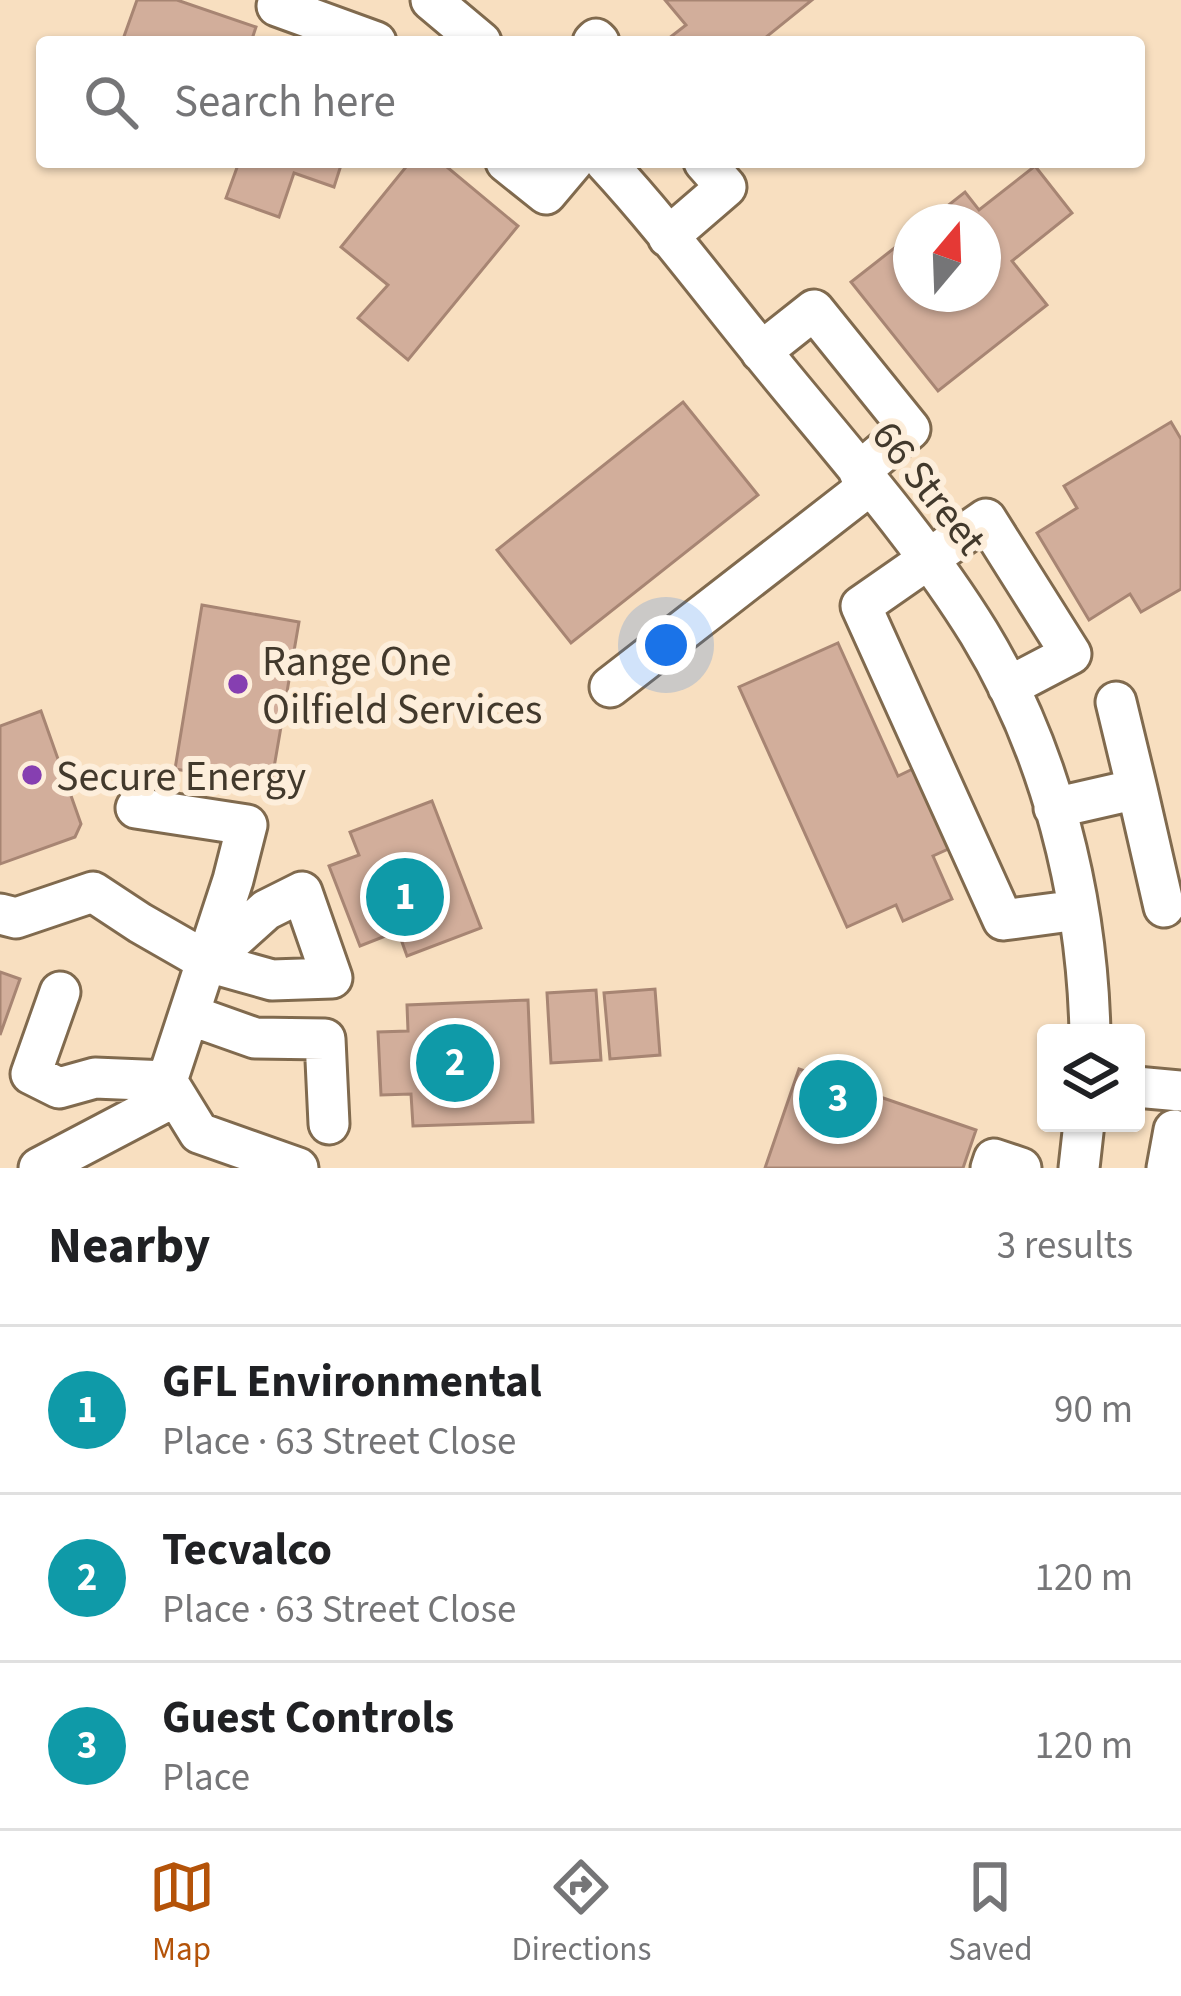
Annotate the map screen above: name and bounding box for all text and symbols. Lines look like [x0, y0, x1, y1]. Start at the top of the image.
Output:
search box [36, 36, 1145, 168]
icon: search [78, 69, 144, 135]
text: Search here [174, 70, 396, 134]
north arrow [893, 204, 1001, 312]
street label: 66 Street [857, 409, 1000, 568]
your location [636, 615, 696, 675]
place label: Range One Oilfield Services [262, 632, 542, 740]
marker: Range One Oilfield Services [225, 671, 251, 697]
place label: Secure Energy [56, 747, 307, 807]
marker: Secure Energy [19, 762, 45, 788]
pin: 1 [366, 852, 444, 942]
pin: 2 [416, 1018, 494, 1108]
map controls [1037, 1024, 1145, 1132]
button: layers [1037, 1024, 1145, 1132]
pin: 3 [799, 1054, 877, 1144]
text: Nearby [48, 1210, 210, 1282]
text: 3 results [997, 1218, 1133, 1274]
text: GFL Environmental [162, 1350, 542, 1414]
text: 1 [77, 1382, 97, 1438]
text: 90 m [1054, 1382, 1133, 1438]
text: Place · 63 Street Close [162, 1414, 516, 1470]
text: Tecvalco [162, 1518, 332, 1582]
text: 2 [77, 1550, 97, 1606]
text: 120 m [1035, 1550, 1133, 1606]
text: Place · 63 Street Close [162, 1582, 516, 1638]
text: Guest Controls [162, 1686, 454, 1750]
text: 3 [77, 1718, 97, 1774]
text: 120 m [1035, 1718, 1133, 1774]
text: Place [162, 1750, 250, 1806]
tab: Map [149, 1854, 215, 1973]
tab: Directions [512, 1854, 651, 1973]
tab: Saved [948, 1854, 1032, 1973]

